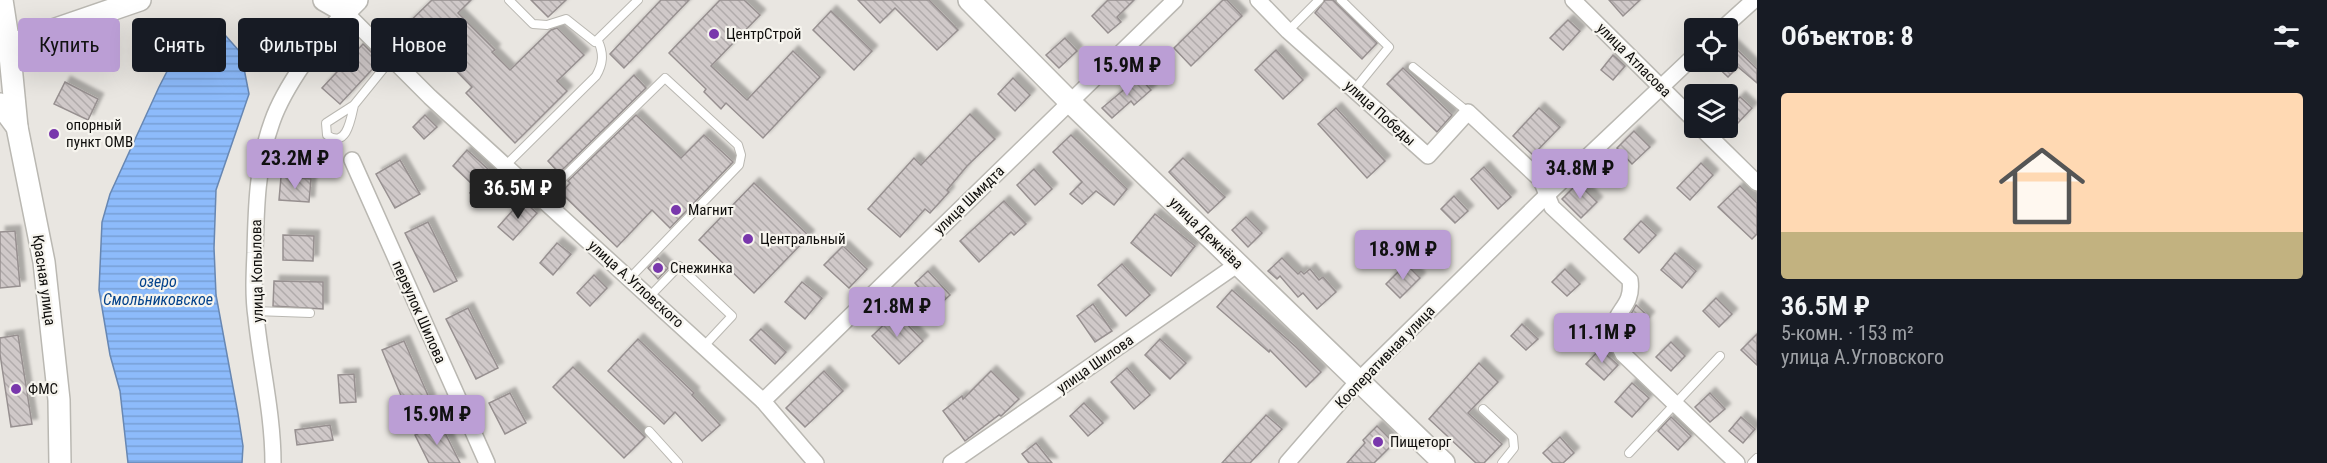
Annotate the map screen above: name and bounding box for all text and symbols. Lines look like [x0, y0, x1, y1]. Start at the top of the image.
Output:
chip: Купить [18, 18, 120, 72]
chip: Снять [132, 18, 226, 72]
chip: Фильтры [238, 18, 359, 72]
chip: Новое [371, 18, 467, 72]
map controls [1684, 18, 1738, 138]
button: locate [1684, 18, 1738, 72]
street label: улица Атласова [1593, 19, 1675, 101]
icon: filters [2270, 20, 2303, 53]
text: Объектов: 8 [1781, 21, 1914, 51]
place label: ЦентрСтрой [726, 25, 801, 43]
marker: ЦентрСтрой [707, 27, 721, 41]
pin: 15.9M ₽ [1072, 46, 1182, 97]
text: 15.9M ₽ [1093, 53, 1161, 77]
street label: улица Победы [1341, 76, 1419, 150]
button: layers [1684, 84, 1738, 138]
place label: опорный пункт ОМВ [66, 116, 133, 151]
marker: опорный пункт ОМВ [47, 127, 61, 141]
icon: home [1988, 132, 2096, 240]
pin: 23.2M ₽ [240, 139, 350, 190]
text: 23.2M ₽ [261, 146, 329, 170]
pin: 34.8M ₽ [1525, 149, 1635, 200]
text: 34.8M ₽ [1546, 156, 1614, 180]
street label: улица Шмидта [930, 162, 1008, 238]
pin: 36.5M ₽ [463, 169, 573, 220]
text: 36.5M ₽ [484, 176, 552, 200]
street label: улица Дежнёва [1165, 193, 1247, 273]
place label: Магнит [688, 201, 734, 219]
marker: Магнит [669, 203, 683, 217]
street label: улица Копылова [247, 219, 267, 323]
place label: Центральный [760, 230, 846, 248]
pin: 18.9M ₽ [1348, 230, 1458, 281]
marker: Центральный [741, 232, 755, 246]
street label: Красная улица [29, 233, 59, 327]
street label: улица А.Угловского [585, 236, 687, 332]
text: 18.9M ₽ [1369, 237, 1437, 261]
street label: переулок Шилова [388, 258, 450, 366]
place label: Снежинка [670, 259, 733, 277]
marker: Снежинка [651, 261, 665, 275]
water label: озеро Смольниковское [103, 272, 213, 309]
pin: 21.8M ₽ [842, 287, 952, 338]
text: 36.5M ₽ [1781, 291, 1870, 321]
text: 21.8M ₽ [863, 294, 931, 318]
street label: Кооперативная улица [1331, 302, 1439, 412]
pin: 11.1M ₽ [1547, 313, 1657, 364]
text: 11.1M ₽ [1568, 320, 1636, 344]
text: 5-комн. · 153 m² [1781, 321, 1914, 345]
street label: улица Шилова [1053, 331, 1137, 397]
text: улица А.Угловского [1781, 345, 1944, 369]
place label: ФМС [28, 380, 58, 398]
marker: ФМС [9, 382, 23, 396]
pin: 15.9M ₽ [382, 395, 492, 446]
text: 15.9M ₽ [403, 402, 471, 426]
place label: Пищеторг [1390, 433, 1452, 451]
marker: Пищеторг [1371, 435, 1385, 449]

